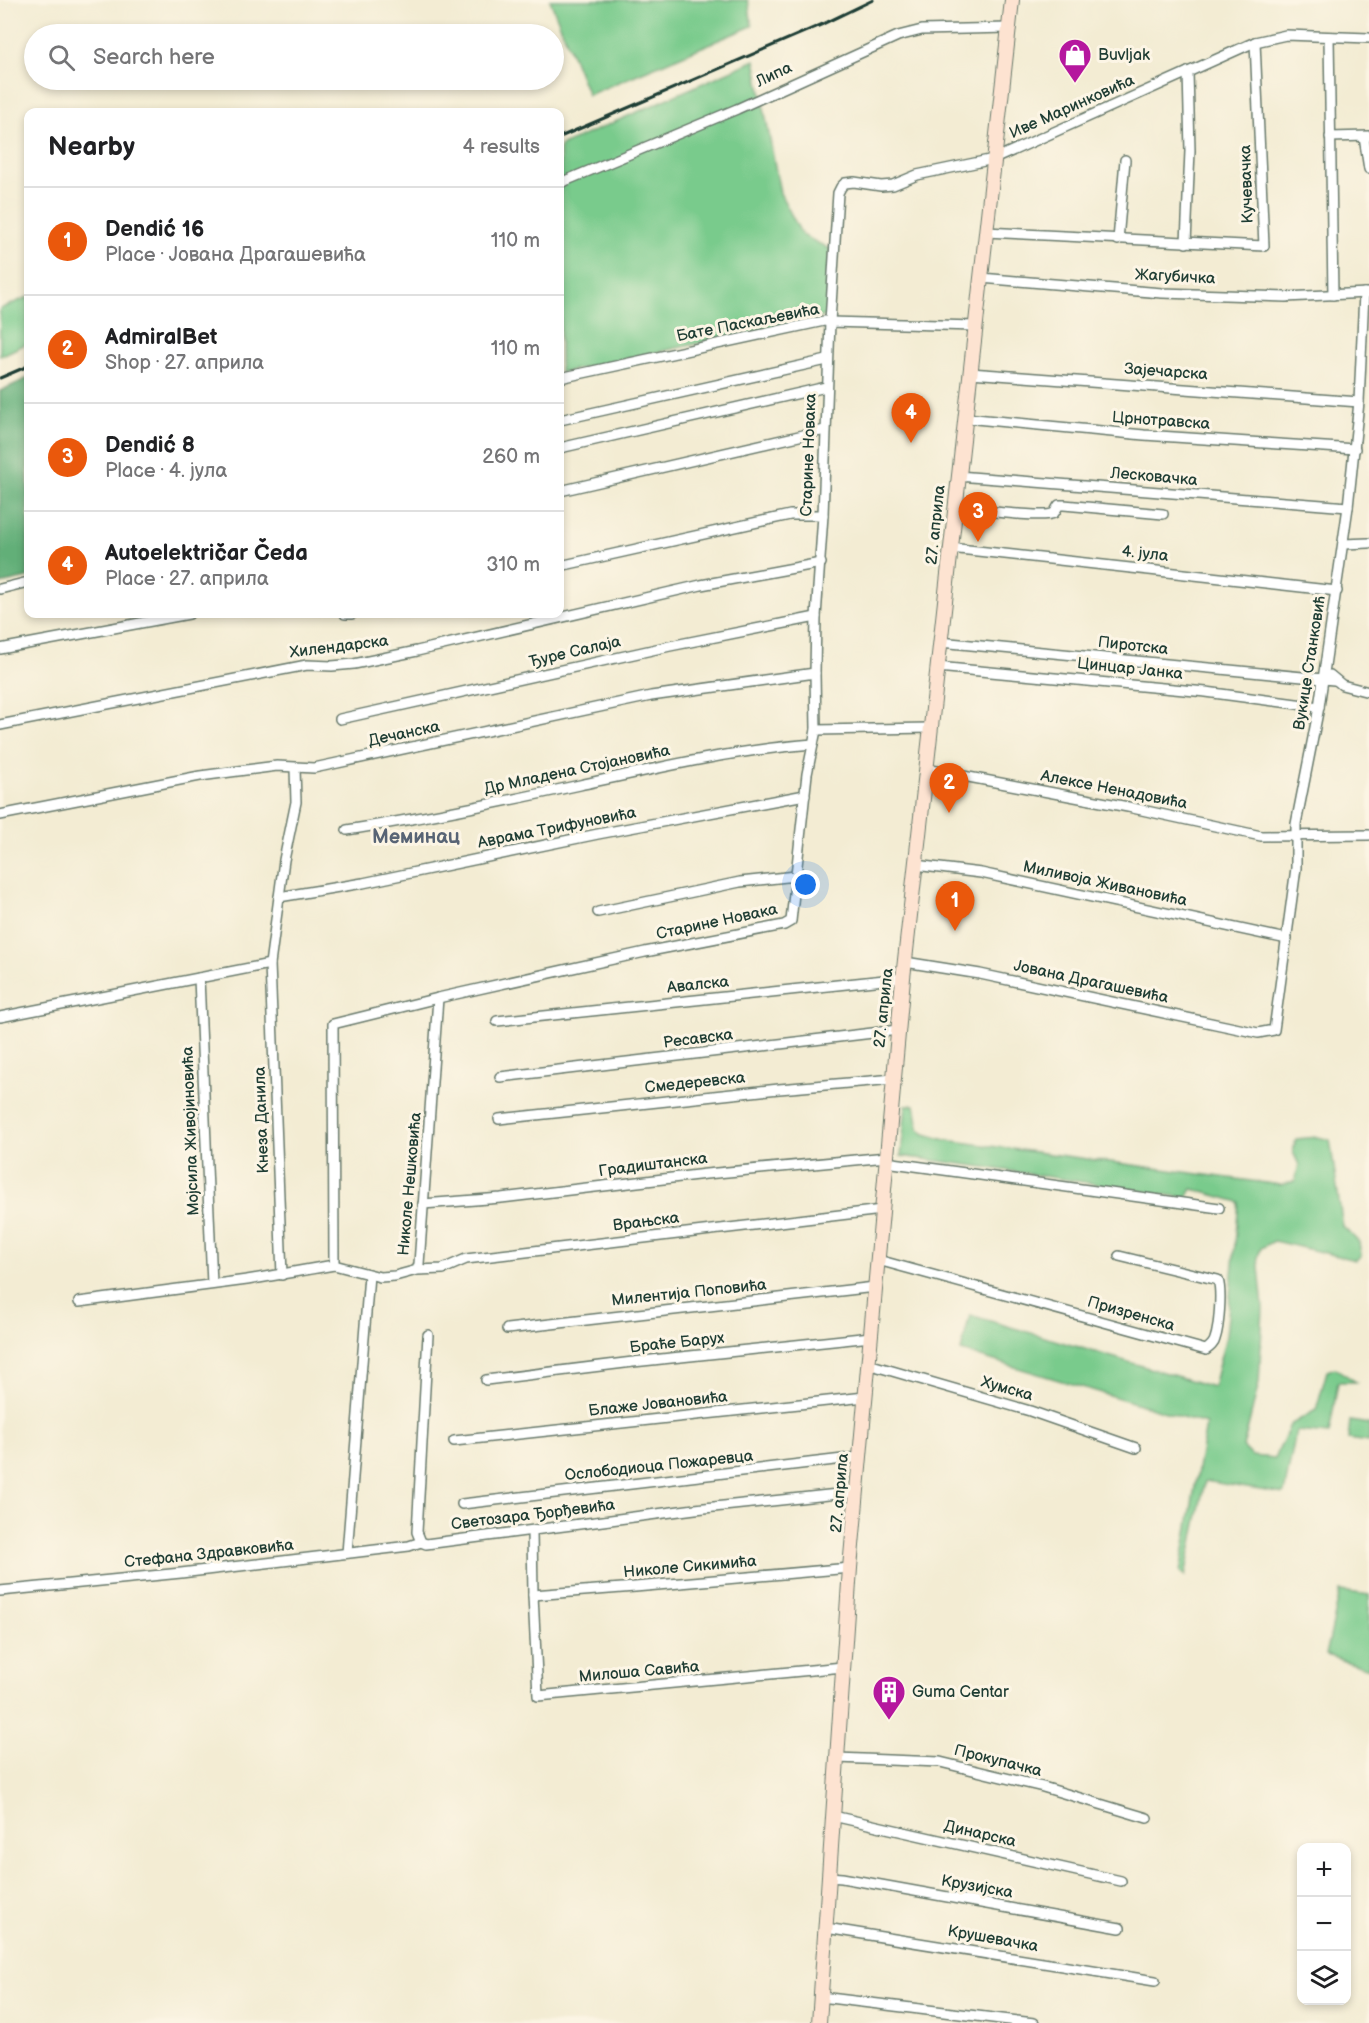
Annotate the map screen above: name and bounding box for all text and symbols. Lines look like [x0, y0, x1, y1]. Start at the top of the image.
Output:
search box [24, 24, 564, 90]
shop icon: Buvljak [1057, 37, 1093, 84]
icon: search [45, 41, 78, 74]
text: Search here [93, 44, 215, 71]
place label: Buvljak [1098, 46, 1150, 65]
street label: Липа [752, 58, 796, 92]
street label: Иве Маринковића [1007, 71, 1138, 143]
text: Nearby [48, 132, 135, 163]
text: 4 results [462, 135, 540, 159]
street label: Кучевачка [1236, 144, 1258, 224]
text: Dendić 16 [105, 216, 204, 243]
text: 1 [63, 229, 72, 253]
text: 110 m [491, 229, 540, 253]
text: Place · Јована Драгашевића [105, 243, 366, 267]
street label: Жагубичка [1134, 265, 1216, 289]
street label: Бате Паскаљевића [675, 300, 821, 346]
text: AdmiralBet [105, 324, 217, 351]
text: 2 [62, 337, 73, 361]
text: 110 m [491, 337, 540, 361]
text: Shop · 27. априла [105, 351, 264, 375]
street label: Зајечарска [1124, 360, 1209, 384]
street label: Старине Новака [797, 392, 821, 517]
pin: 4 [892, 394, 930, 443]
street label: Црнотравска [1111, 408, 1211, 434]
text: Dendić 8 [105, 432, 195, 459]
text: 3 [62, 445, 73, 469]
text: 260 m [482, 445, 540, 469]
text: Place · 4. јула [105, 459, 227, 483]
street label: Лесковачка [1109, 464, 1199, 490]
street label: 27. априла [922, 484, 950, 566]
pin: 3 [958, 492, 998, 542]
text: Autoelektričar Čeda [105, 540, 308, 567]
street label: 4. јула [1121, 542, 1170, 566]
text: 4 [62, 553, 73, 577]
text: 310 m [486, 553, 540, 577]
text: Place · 27. априла [105, 567, 269, 591]
street label: Вукице Станковић [1290, 594, 1330, 732]
street label: Хилендарска [288, 631, 390, 662]
street label: Ђуре Салаја [527, 632, 623, 672]
street label: Пиротска [1097, 633, 1170, 659]
street label: Цинцар Јанка [1076, 654, 1184, 684]
street label: Дечанска [367, 717, 442, 751]
street label: Др Младена Стојановића [482, 741, 672, 799]
pin: 2 [930, 764, 968, 813]
street label: Алексе Ненадовића [1038, 766, 1190, 814]
street label: Аврама Трифуновића [475, 803, 638, 853]
district label: Меминац [372, 825, 460, 849]
street label: Миливоја Живановића [1021, 857, 1189, 911]
your location [791, 870, 820, 899]
pin: 1 [936, 882, 974, 931]
street label: Старине Новака [655, 900, 780, 944]
street label: Јована Драгашевића [1012, 956, 1171, 1008]
street label: 27. априла [870, 967, 898, 1049]
street label: Авалска [665, 972, 730, 998]
street label: Ресавска [662, 1025, 735, 1053]
street label: Мојсила Живојиновића [179, 1045, 203, 1216]
street label: Кнеза Данила [251, 1066, 273, 1174]
street label: Смедеревска [644, 1068, 747, 1098]
street label: Николе Нешковића [394, 1111, 426, 1257]
street label: Градиштанска [598, 1149, 709, 1181]
street label: Врањска [612, 1208, 681, 1235]
street label: Милентија Поповића [611, 1275, 768, 1311]
street label: Призренска [1085, 1292, 1177, 1336]
street label: Браће Барух [629, 1329, 725, 1357]
street label: Хумска [979, 1373, 1036, 1406]
street label: Блаже Јовановића [587, 1387, 729, 1421]
street label: Ослободиоца Пожаревца [564, 1447, 755, 1485]
street label: 27. априла [827, 1452, 853, 1534]
street label: Светозара Ђорђевића [450, 1495, 617, 1534]
street label: Стефана Здравковића [123, 1536, 295, 1572]
street label: Николе Сикимића [623, 1552, 758, 1582]
street label: Милоша Савића [578, 1657, 701, 1687]
building icon: Guma Centar [871, 1674, 907, 1721]
place label: Guma Centar [912, 1683, 1009, 1702]
street label: Прокупачка [952, 1741, 1044, 1781]
street label: Динарска [942, 1816, 1018, 1852]
map controls [1297, 1843, 1351, 2005]
button: + [1297, 1843, 1351, 1897]
street label: Крузијска [940, 1871, 1015, 1903]
button: − [1297, 1897, 1351, 1951]
street label: Крушевачка [946, 1922, 1040, 1956]
button: layers [1297, 1951, 1351, 2005]

